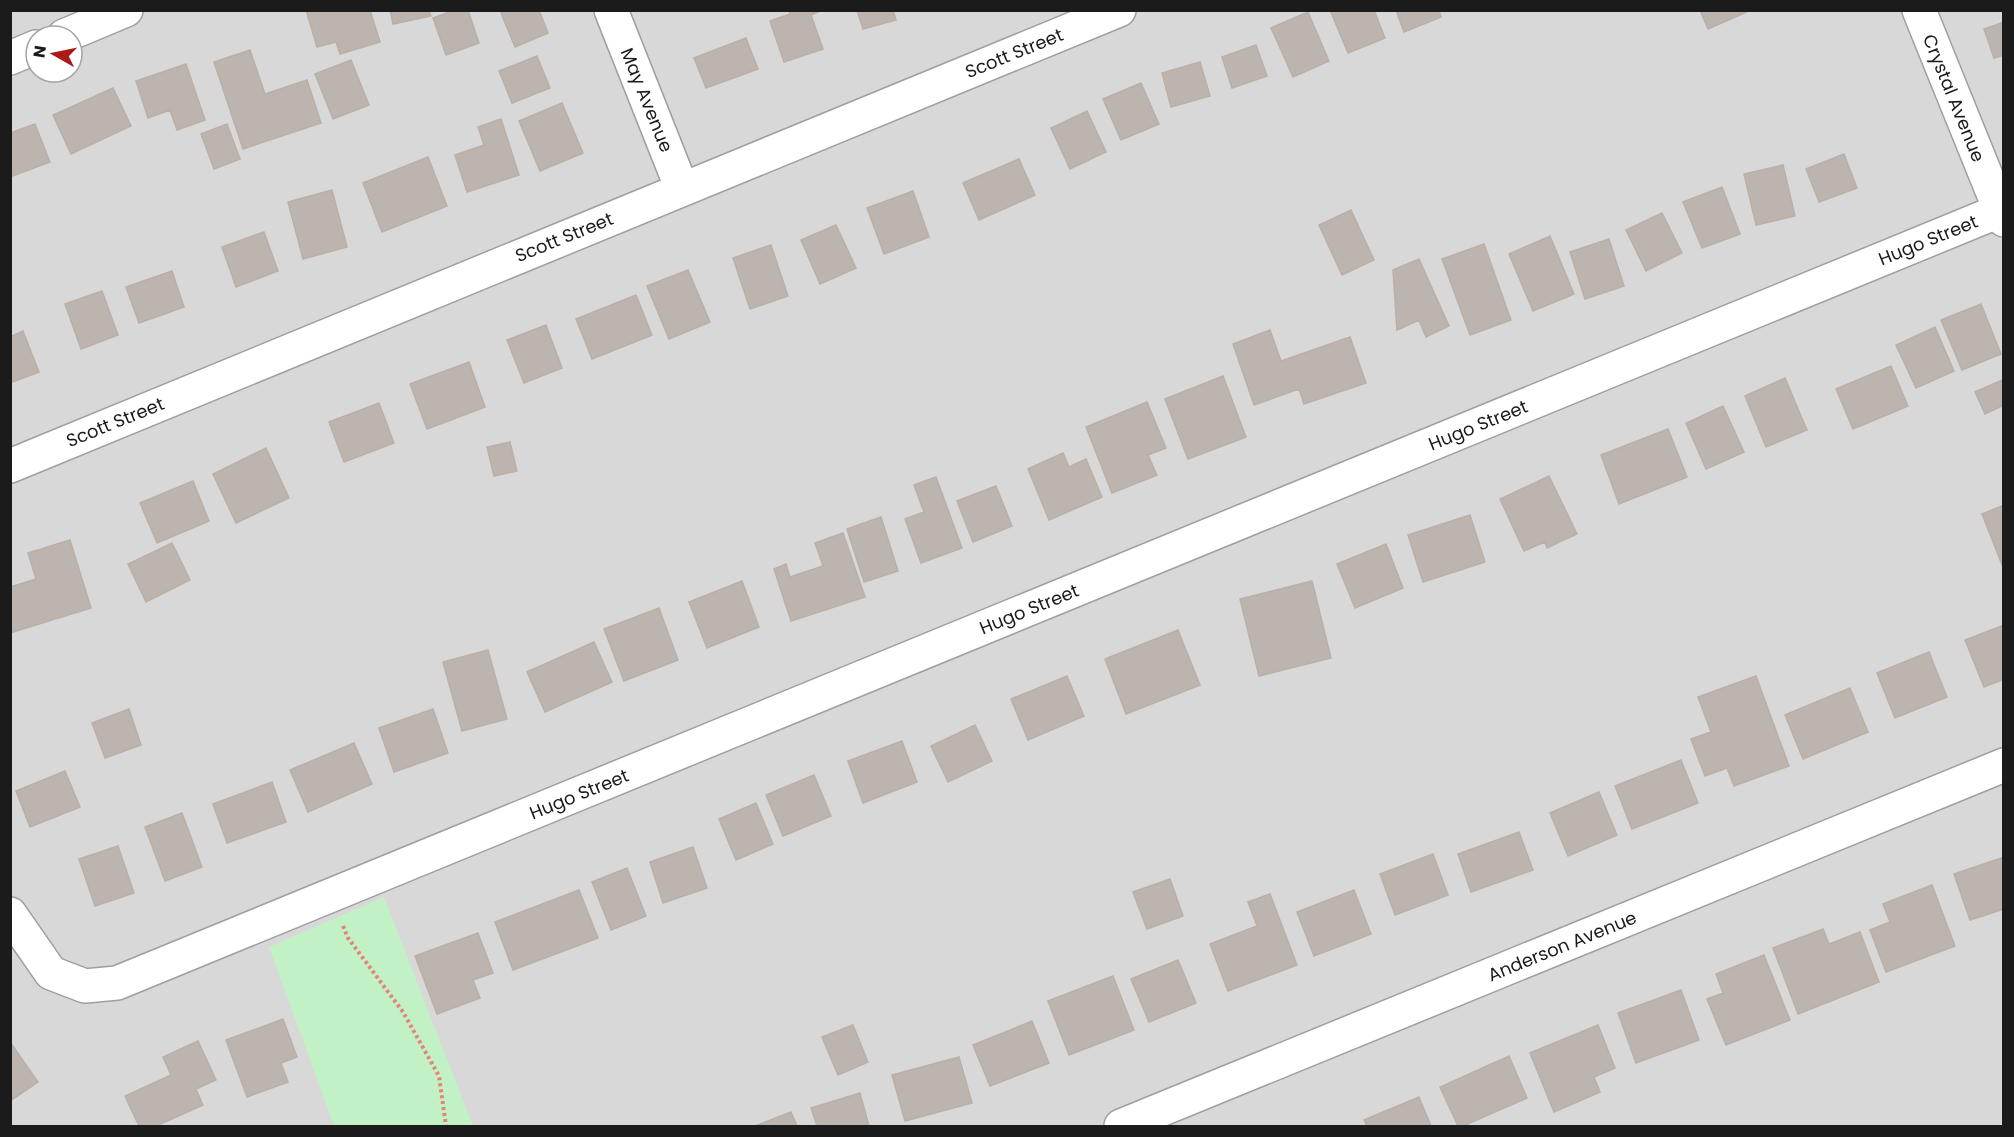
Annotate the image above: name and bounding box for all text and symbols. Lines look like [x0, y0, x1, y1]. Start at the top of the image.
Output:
street label: Scott Street [961, 22, 1067, 84]
north arrow [24, 24, 84, 84]
street label: Crystal Avenue [1917, 30, 1991, 166]
text: N [27, 44, 52, 59]
street label: May Avenue [615, 44, 679, 156]
street label: Scott Street [511, 206, 617, 268]
street label: Hugo Street [1875, 209, 1981, 271]
street label: Scott Street [62, 391, 168, 453]
street label: Hugo Street [1425, 394, 1531, 456]
street label: Hugo Street [976, 578, 1082, 640]
street label: Hugo Street [526, 763, 632, 825]
street label: Anderson Avenue [1484, 905, 1640, 987]

